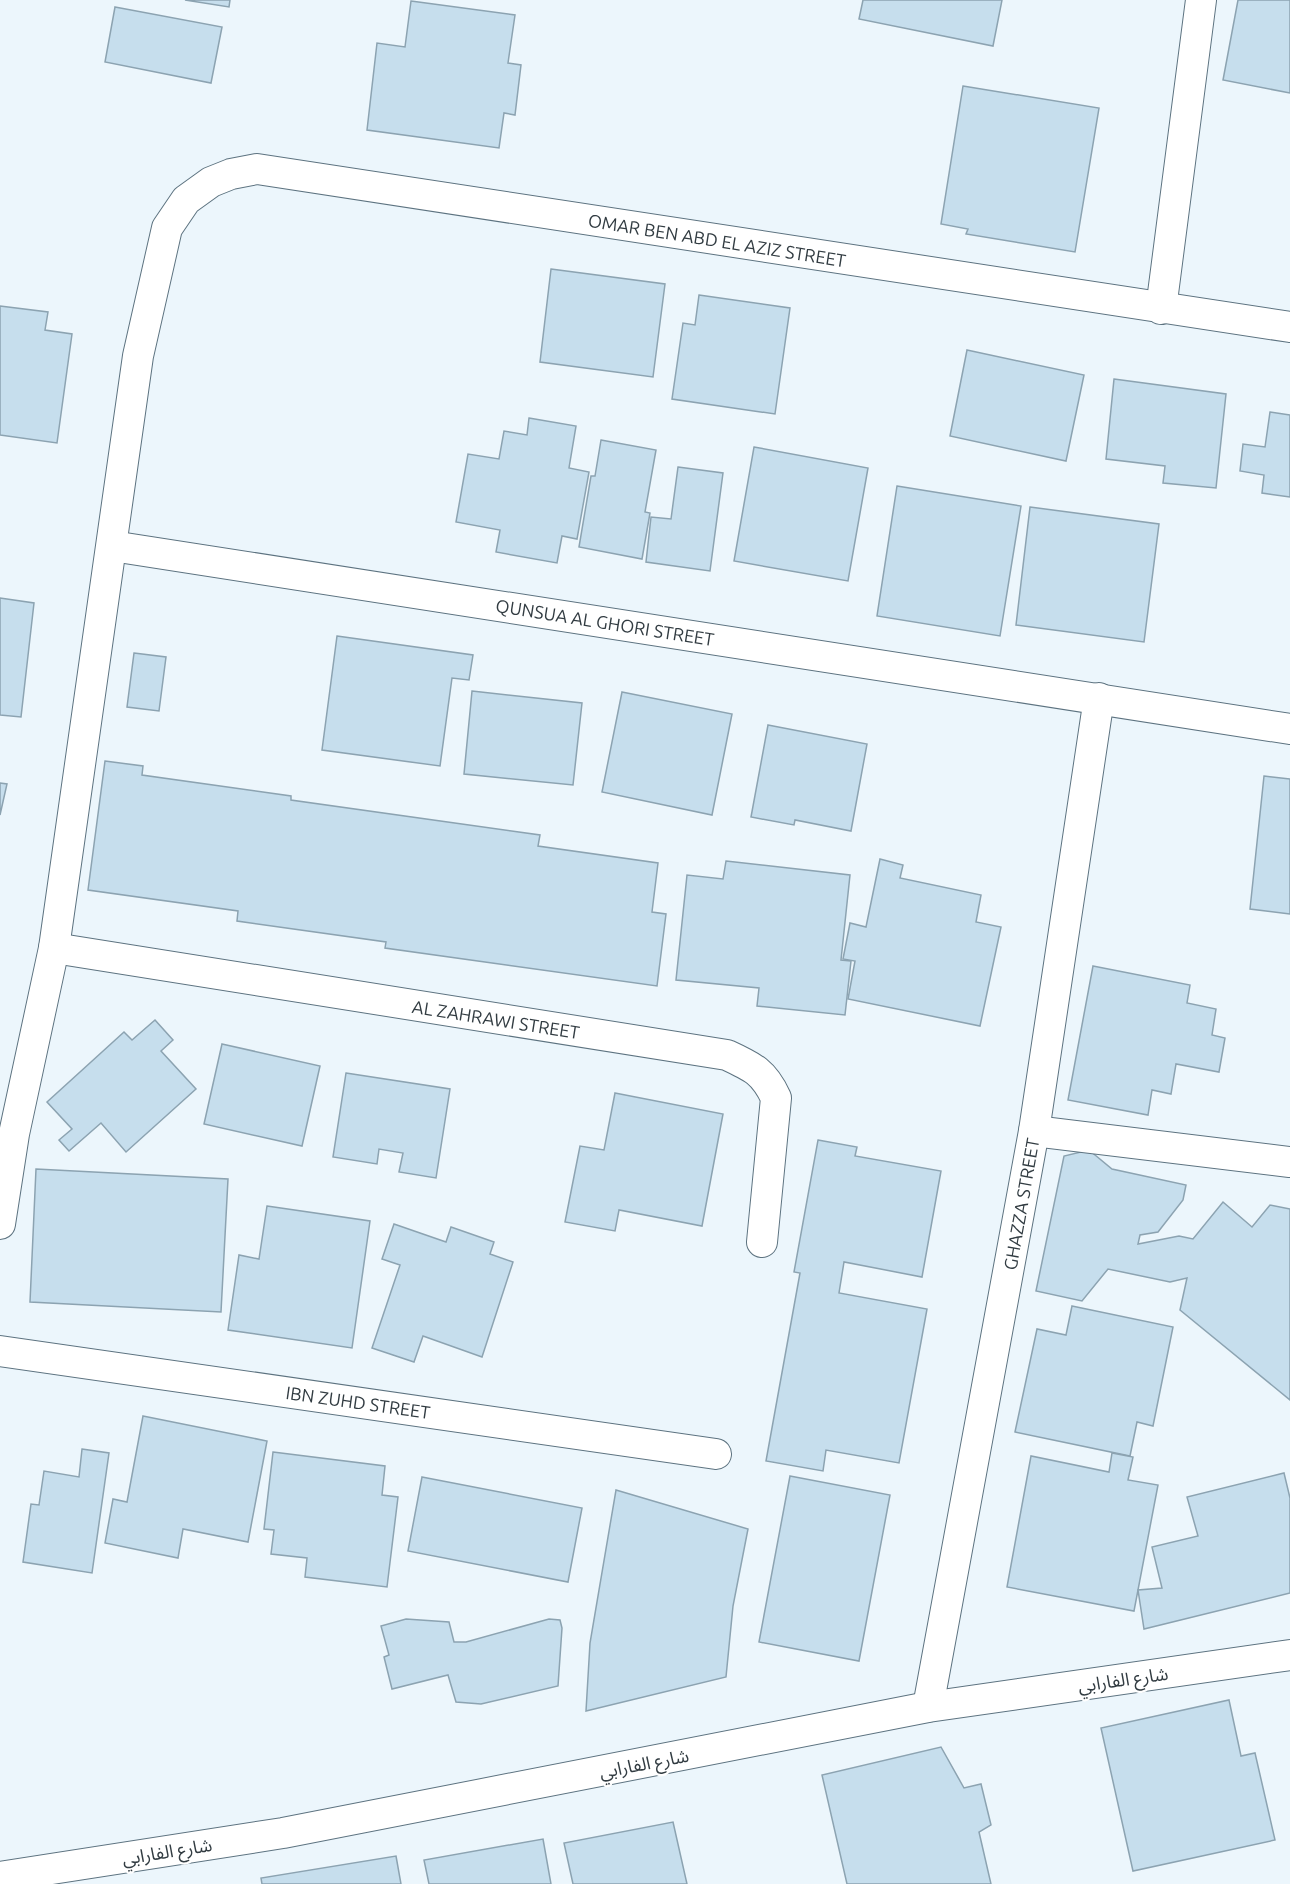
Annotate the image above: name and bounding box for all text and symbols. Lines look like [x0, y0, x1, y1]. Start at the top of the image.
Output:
street label: OMAR BEN ABD EL AZIZ STREET [587, 210, 847, 270]
street label: QUNSUA AL GHORI STREET [494, 595, 716, 650]
street label: AL ZAHRAWI STREET [411, 996, 581, 1042]
street label: GHAZZA STREET [1000, 1136, 1042, 1272]
street label: IBN ZUHD STREET [284, 1382, 432, 1422]
street label: شارع الفارابي [1077, 1663, 1170, 1700]
street label: شارع الفارابي [597, 1745, 691, 1786]
street label: شارع الفارابي [121, 1834, 214, 1873]

